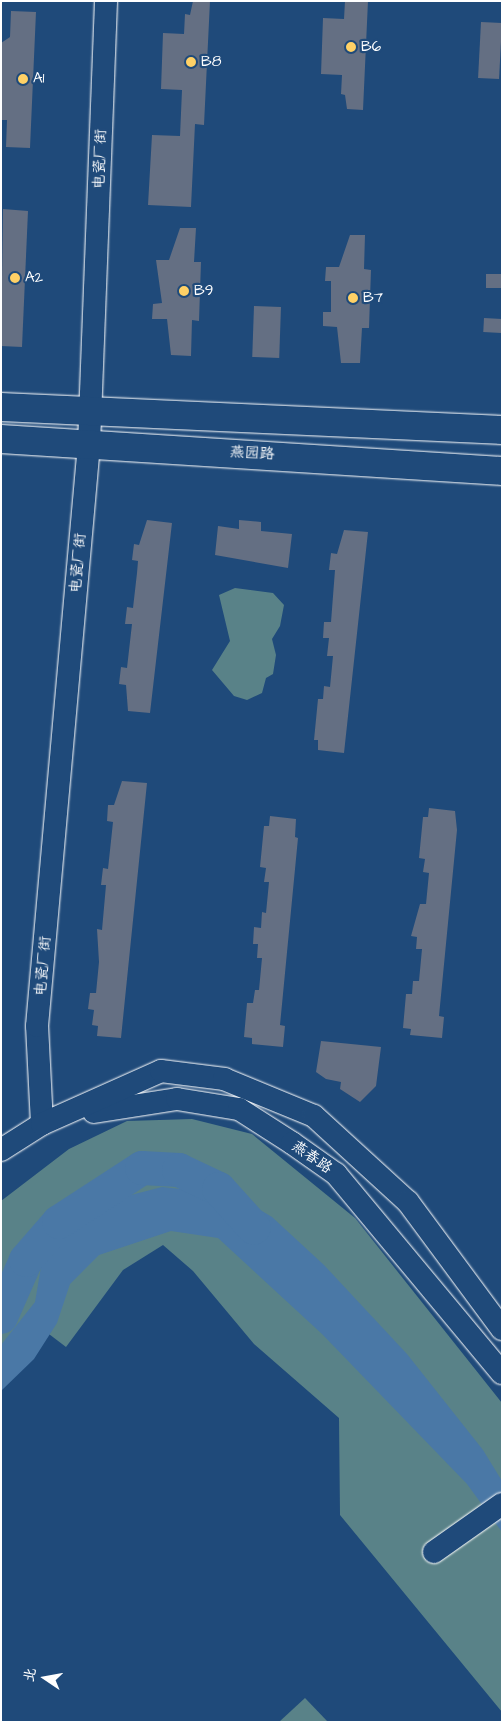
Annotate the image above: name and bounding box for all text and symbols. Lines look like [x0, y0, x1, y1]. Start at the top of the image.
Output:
place label: B6 [361, 38, 381, 56]
marker: B6 [345, 41, 357, 53]
place label: B8 [201, 53, 221, 71]
marker: B8 [185, 56, 197, 68]
place label: A1 [33, 70, 45, 88]
marker: A1 [17, 73, 29, 85]
street label: 电瓷厂街 [90, 129, 110, 189]
place label: A2 [25, 269, 43, 287]
marker: A2 [9, 272, 21, 284]
place label: B9 [194, 282, 213, 300]
marker: B9 [178, 285, 190, 297]
place label: B7 [363, 289, 383, 307]
marker: B7 [347, 292, 359, 304]
street label: 燕园路 [229, 443, 275, 463]
street label: 电瓷厂街 [66, 532, 90, 594]
street label: 电瓷厂街 [31, 935, 55, 997]
street label: 燕春路 [288, 1137, 336, 1177]
north arrow [20, 1653, 70, 1703]
text: 北 [19, 1666, 42, 1684]

